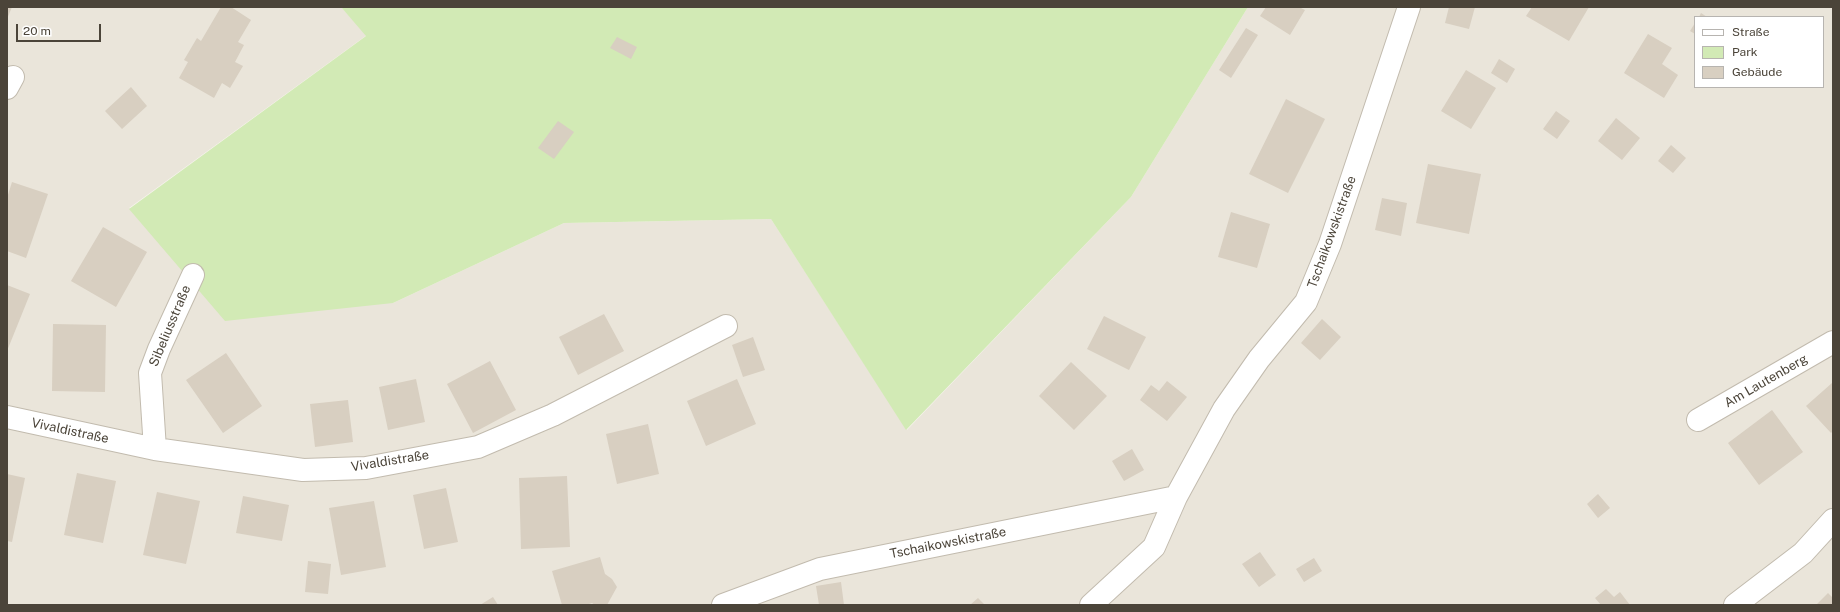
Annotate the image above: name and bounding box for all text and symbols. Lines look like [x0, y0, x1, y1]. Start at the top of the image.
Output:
scale bar [18, 16, 103, 42]
legend [1694, 16, 1824, 88]
text: 20 m [23, 24, 51, 38]
text: Straße [1732, 25, 1769, 39]
text: Park [1732, 45, 1758, 59]
text: Gebäude [1732, 65, 1782, 79]
street label: Tschaikowskistraße [1304, 174, 1360, 290]
street label: Sibeliusstraße [146, 283, 194, 369]
street label: Am Lautenberg [1722, 351, 1810, 411]
street label: Vivaldistraße [30, 415, 110, 447]
street label: Vivaldistraße [350, 447, 430, 475]
street label: Tschaikowskistraße [888, 524, 1008, 562]

